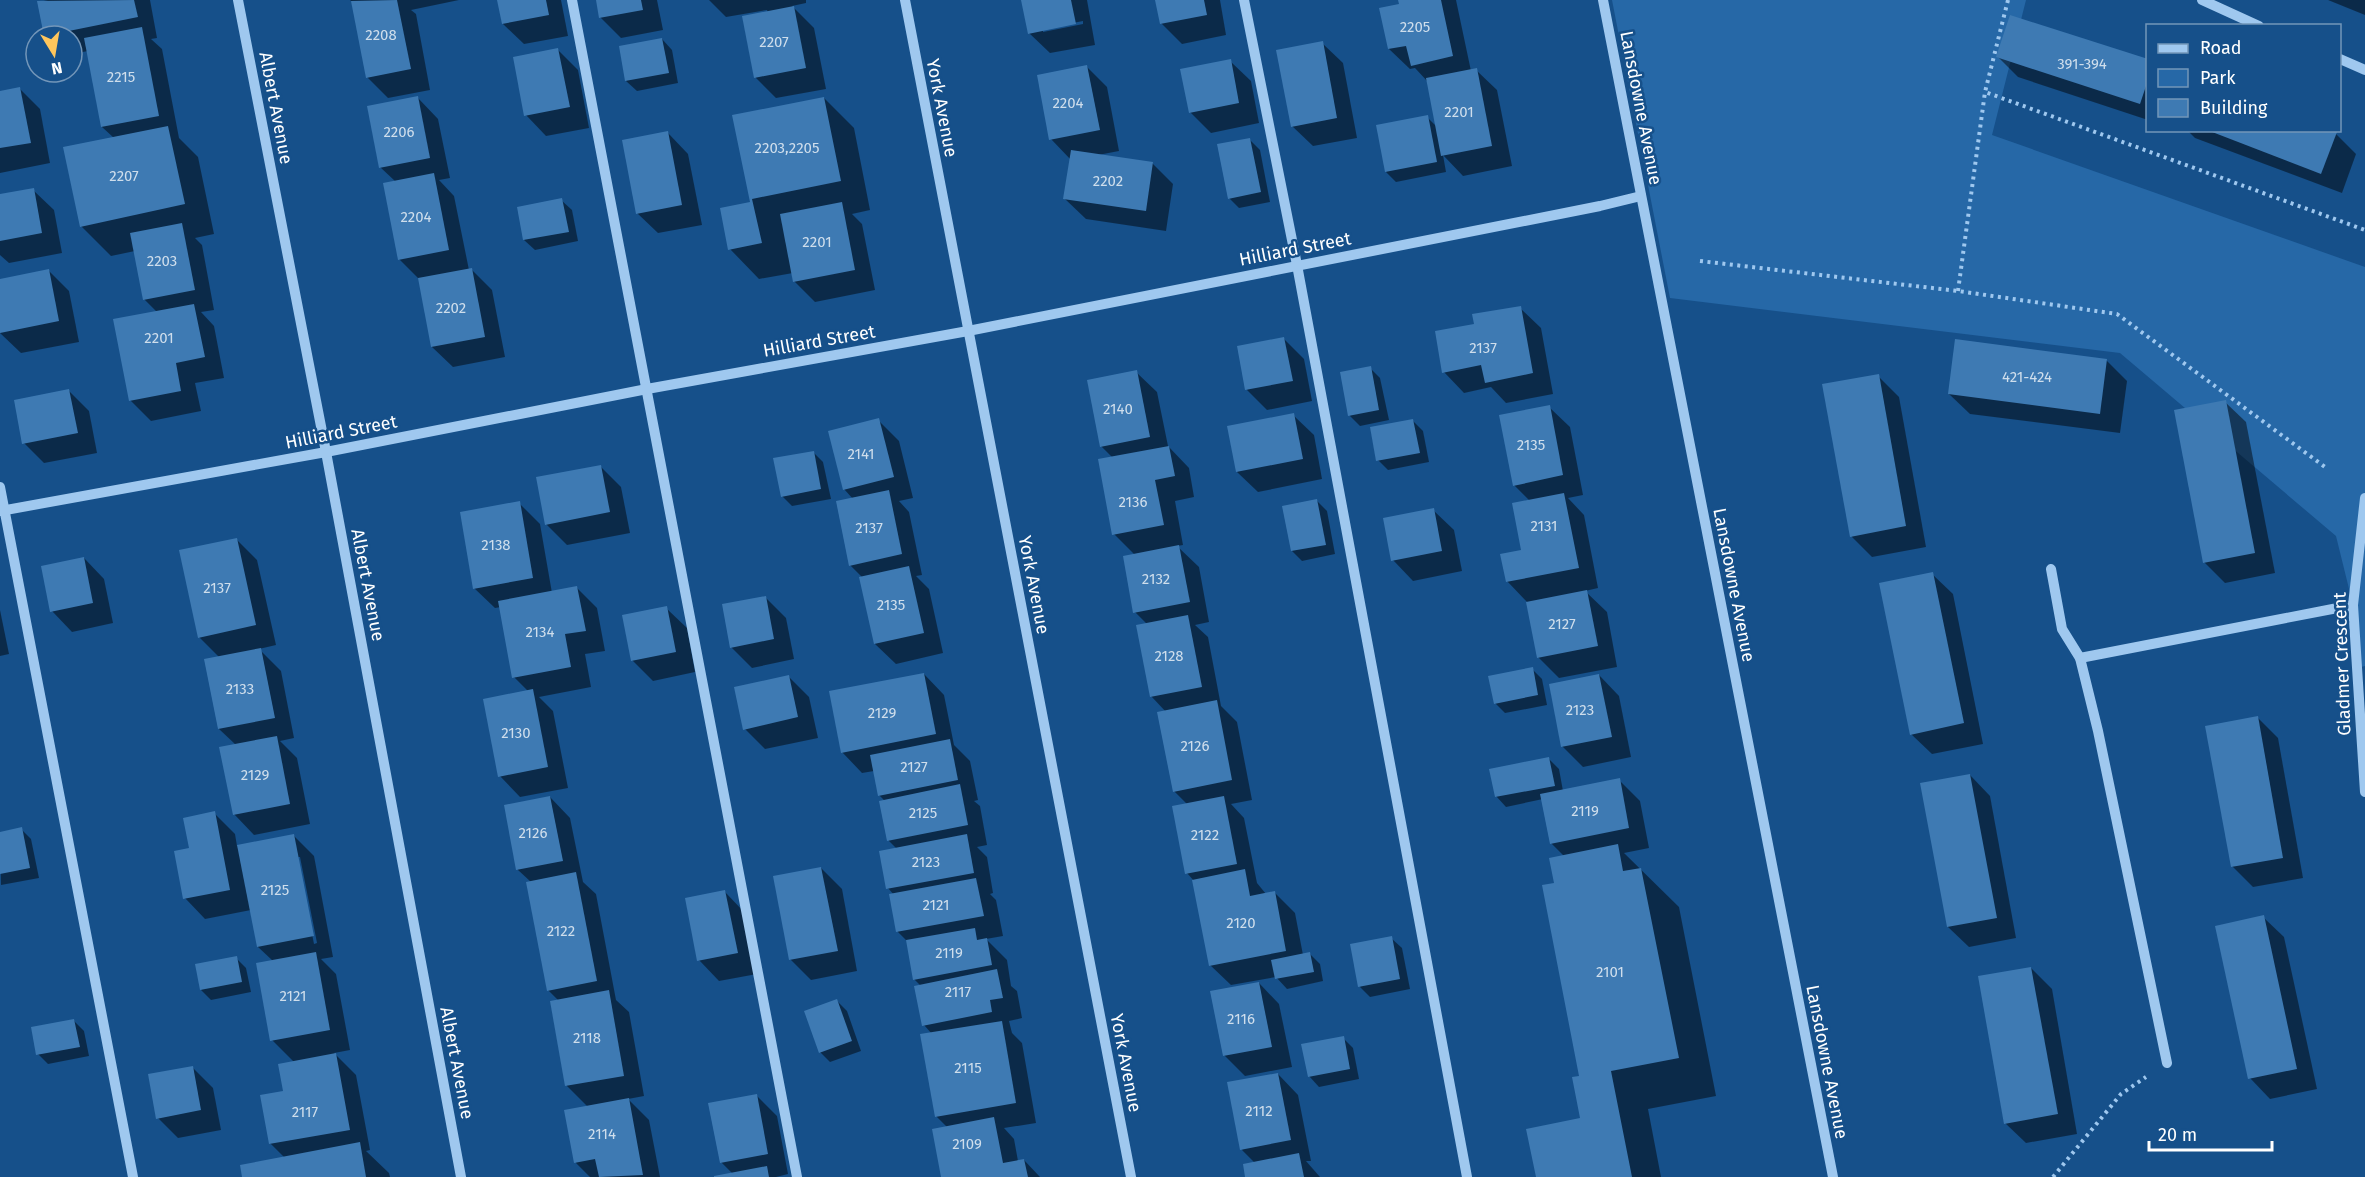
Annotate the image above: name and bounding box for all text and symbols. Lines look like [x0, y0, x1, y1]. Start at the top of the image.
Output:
house number: 2205 [1400, 18, 1430, 36]
north arrow [24, 24, 84, 84]
legend [2146, 24, 2341, 132]
house number: 2208 [365, 26, 397, 44]
street label: Lansdowne Avenue [1615, 29, 1667, 187]
house number: 2207 [759, 33, 789, 51]
text: Road [2200, 37, 2242, 59]
street label: Albert Avenue [254, 50, 298, 166]
house number: 391-394 [2057, 55, 2107, 73]
street label: York Avenue [922, 57, 962, 159]
text: N [50, 58, 64, 79]
text: Park [2200, 67, 2236, 89]
house number: 2215 [107, 68, 135, 86]
house number: 2204 [1052, 94, 1084, 112]
text: Building [2200, 97, 2268, 119]
house number: 2201 [1444, 103, 1474, 121]
house number: 2206 [383, 123, 415, 141]
house number: 2203,2205 [755, 139, 819, 157]
house number: 2207 [109, 167, 139, 185]
house number: 2202 [1093, 172, 1123, 190]
house number: 2204 [400, 208, 432, 226]
street label: Hilliard Street [1237, 227, 1353, 271]
house number: 2201 [802, 233, 832, 251]
house number: 2203 [147, 252, 177, 270]
house number: 2202 [436, 299, 466, 317]
street label: Hilliard Street [761, 320, 877, 362]
house number: 2201 [144, 329, 174, 347]
house number: 2137 [1469, 339, 1497, 357]
house number: 421-424 [2002, 368, 2052, 386]
house number: 2140 [1103, 400, 1133, 418]
street label: Hilliard Street [283, 410, 399, 454]
house number: 2135 [1517, 436, 1545, 454]
house number: 2141 [847, 445, 875, 463]
house number: 2136 [1118, 493, 1148, 511]
street label: Lansdowne Avenue [1708, 506, 1760, 664]
house number: 2131 [1530, 517, 1558, 535]
house number: 2137 [855, 519, 883, 537]
street label: Albert Avenue [346, 527, 390, 643]
street label: York Avenue [1014, 534, 1054, 636]
house number: 2138 [481, 536, 511, 554]
house number: 2132 [1142, 570, 1170, 588]
house number: 2137 [203, 579, 231, 597]
street label: Gladmer Crescent [2328, 591, 2355, 736]
house number: 2135 [877, 596, 905, 614]
house number: 2127 [1548, 615, 1576, 633]
house number: 2134 [526, 623, 554, 641]
house number: 2128 [1154, 647, 1184, 665]
house number: 2133 [226, 680, 254, 698]
house number: 2123 [1566, 701, 1594, 719]
house number: 2129 [868, 704, 896, 722]
house number: 2130 [501, 724, 531, 742]
house number: 2126 [1181, 737, 1209, 755]
house number: 2127 [900, 758, 928, 776]
house number: 2129 [241, 766, 269, 784]
house number: 2119 [1571, 802, 1599, 820]
house number: 2125 [909, 804, 937, 822]
house number: 2126 [519, 824, 547, 842]
house number: 2122 [1191, 826, 1219, 844]
house number: 2123 [912, 853, 940, 871]
house number: 2125 [261, 881, 289, 899]
house number: 2121 [922, 896, 950, 914]
house number: 2120 [1226, 914, 1256, 932]
house number: 2122 [547, 922, 575, 940]
house number: 2119 [935, 944, 963, 962]
house number: 2101 [1596, 963, 1624, 981]
house number: 2117 [945, 983, 972, 1001]
street label: Lansdowne Avenue [1801, 983, 1853, 1141]
house number: 2121 [279, 987, 307, 1005]
street label: Albert Avenue [435, 1005, 479, 1121]
house number: 2116 [1227, 1010, 1255, 1028]
street label: York Avenue [1106, 1012, 1146, 1114]
house number: 2118 [573, 1029, 601, 1047]
house number: 2115 [954, 1059, 982, 1077]
house number: 2112 [1245, 1102, 1273, 1120]
house number: 2117 [292, 1103, 319, 1121]
scale bar [2149, 1114, 2272, 1152]
text: 20 m [2158, 1124, 2197, 1146]
house number: 2114 [588, 1125, 616, 1143]
house number: 2109 [952, 1135, 982, 1153]

